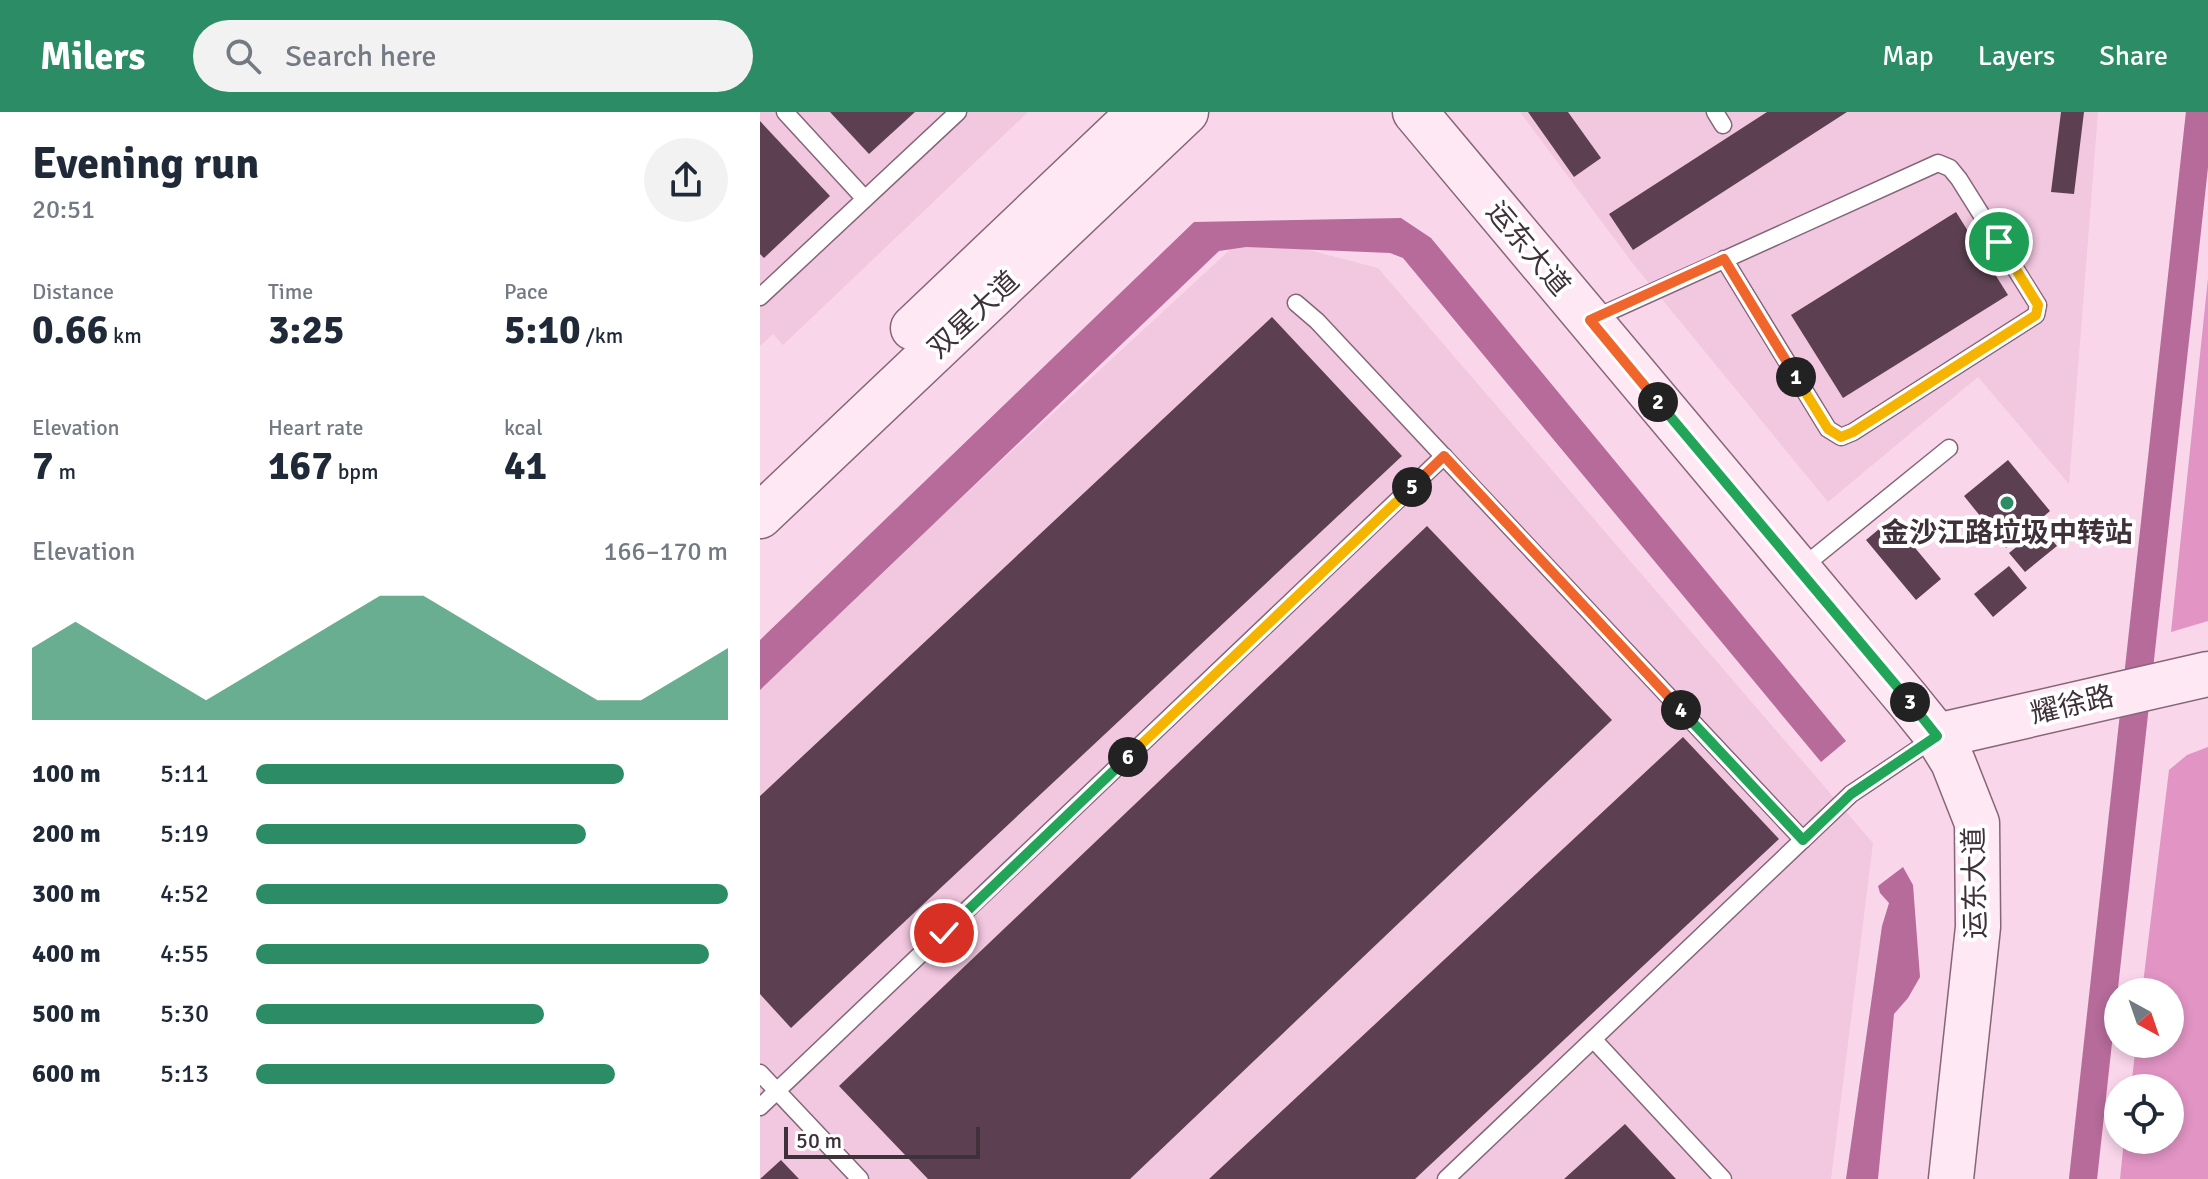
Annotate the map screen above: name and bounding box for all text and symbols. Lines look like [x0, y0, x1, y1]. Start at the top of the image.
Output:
search box [193, 20, 753, 92]
text: Milers [40, 33, 145, 80]
icon: search [221, 34, 265, 78]
text: Search here [285, 38, 437, 75]
text: Map [1882, 39, 1934, 73]
text: Layers [1978, 39, 2055, 73]
text: Share [2099, 39, 2168, 73]
text: Evening run [32, 137, 259, 191]
button: share [644, 138, 728, 222]
text: 20:51 [32, 194, 95, 226]
street label: 运东大道 [1479, 195, 1577, 302]
pin [1965, 208, 2033, 276]
icon: arrive [1977, 220, 2021, 264]
street label: 双星大道 [921, 264, 1026, 365]
text: Distance [32, 278, 114, 305]
text: Time [268, 278, 313, 305]
text: Pace [504, 278, 548, 305]
text: 0.66 [32, 305, 108, 355]
text: 3:25 [268, 305, 345, 355]
text: 5:10 [504, 305, 581, 355]
text: km [108, 322, 142, 349]
text: /km [581, 322, 623, 349]
pin: 1 [1776, 357, 1816, 397]
text: 1 [1790, 363, 1802, 390]
pin: 2 [1638, 382, 1678, 422]
text: 2 [1652, 388, 1664, 415]
text: Elevation [32, 414, 120, 441]
text: Heart rate [268, 414, 363, 441]
text: kcal [504, 414, 543, 441]
text: 7 [32, 441, 54, 491]
text: 167 [268, 441, 333, 491]
text: 41 [504, 441, 547, 491]
text: m [54, 458, 76, 485]
text: bpm [333, 458, 378, 485]
pin: 5 [1392, 467, 1432, 507]
text: 5 [1406, 473, 1418, 500]
marker: 金沙江路垃圾中转站 [1998, 494, 2016, 512]
place label: 金沙江路垃圾中转站 [1881, 516, 2133, 550]
text: Elevation [32, 536, 136, 568]
text: 166–170 m [604, 536, 728, 568]
street label: 耀徐路 [2027, 679, 2117, 731]
pin: 3 [1890, 682, 1930, 722]
text: 3 [1904, 688, 1916, 715]
pin: 4 [1661, 690, 1701, 730]
text: 4 [1675, 696, 1687, 723]
pin: 6 [1108, 737, 1148, 777]
text: 6 [1122, 743, 1134, 770]
text: 100 m [32, 758, 101, 790]
text: 5:11 [160, 758, 209, 790]
text: 200 m [32, 818, 101, 850]
text: 5:19 [160, 818, 209, 850]
street label: 运东大道 [1957, 827, 1993, 939]
text: 300 m [32, 878, 101, 910]
text: 4:52 [160, 878, 209, 910]
pin [910, 899, 978, 967]
icon: check [922, 911, 966, 955]
text: 400 m [32, 938, 101, 970]
text: 4:55 [160, 938, 209, 970]
north arrow [2104, 978, 2184, 1058]
map controls [2104, 978, 2184, 1154]
text: 500 m [32, 998, 101, 1030]
text: 5:30 [160, 998, 209, 1030]
text: 600 m [32, 1058, 101, 1090]
text: 5:13 [160, 1058, 209, 1090]
button: locate [2104, 1074, 2184, 1154]
scale bar [784, 1123, 980, 1159]
text: 50 m [796, 1127, 842, 1154]

